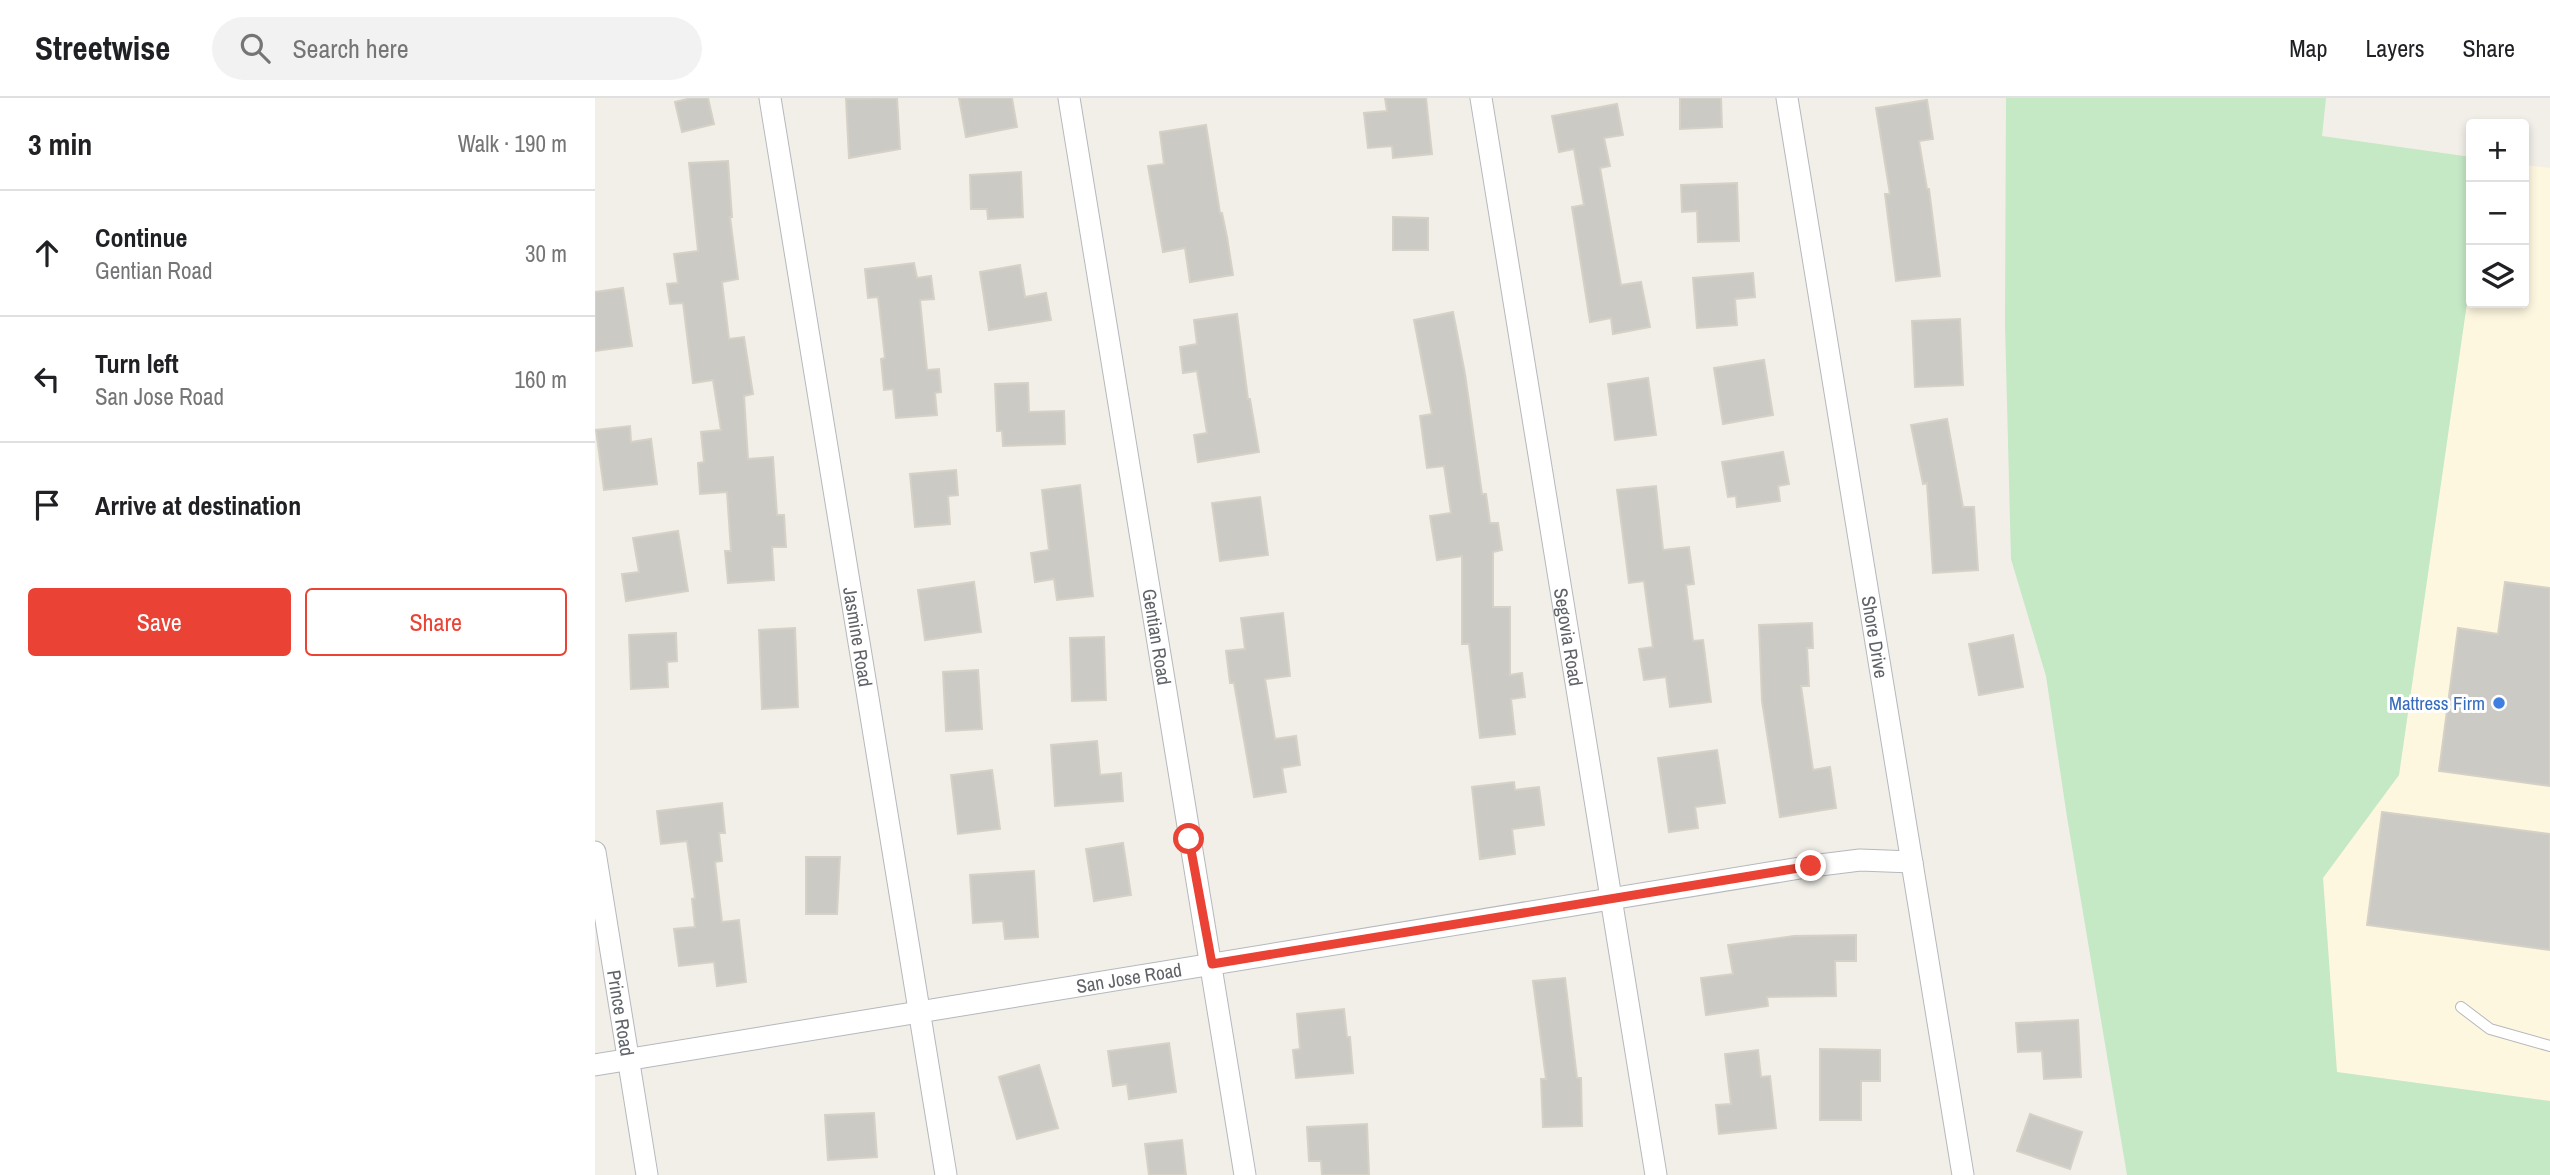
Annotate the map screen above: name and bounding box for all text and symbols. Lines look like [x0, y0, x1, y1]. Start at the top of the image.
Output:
search box [212, 17, 702, 80]
text: Streetwise [35, 26, 170, 70]
icon: search [236, 29, 274, 67]
text: Search here [292, 31, 409, 66]
text: Map [2289, 32, 2327, 64]
text: Layers [2365, 32, 2424, 64]
text: Share [2462, 32, 2515, 64]
map controls [2466, 119, 2529, 308]
button: + [2466, 119, 2529, 182]
text: 3 min [28, 124, 92, 164]
text: Walk · 190 m [458, 128, 567, 159]
button: − [2466, 182, 2529, 245]
text: Continue [95, 220, 187, 255]
icon: ahead [28, 234, 66, 272]
text: 30 m [525, 238, 567, 269]
button: layers [2466, 245, 2529, 308]
text: Gentian Road [95, 255, 212, 286]
text: Turn left [95, 346, 179, 381]
icon: left [28, 360, 66, 398]
text: 160 m [515, 364, 567, 395]
text: San Jose Road [95, 381, 224, 412]
icon: arrive [28, 486, 66, 524]
text: Arrive at destination [95, 488, 301, 523]
street label: Jasmine Road [837, 585, 879, 689]
street label: Segovia Road [1548, 586, 1589, 688]
street label: Gentian Road [1136, 587, 1178, 687]
button: Save [28, 588, 291, 656]
button: Share [305, 588, 567, 656]
street label: Shore Drive [1856, 594, 1895, 680]
place label: Mattress Firm [2389, 690, 2485, 716]
marker: Mattress Firm [2491, 695, 2507, 711]
route start [1173, 823, 1204, 854]
route end [1795, 850, 1826, 881]
street label: San Jose Road [1074, 956, 1184, 999]
street label: Prince Road [601, 968, 641, 1058]

